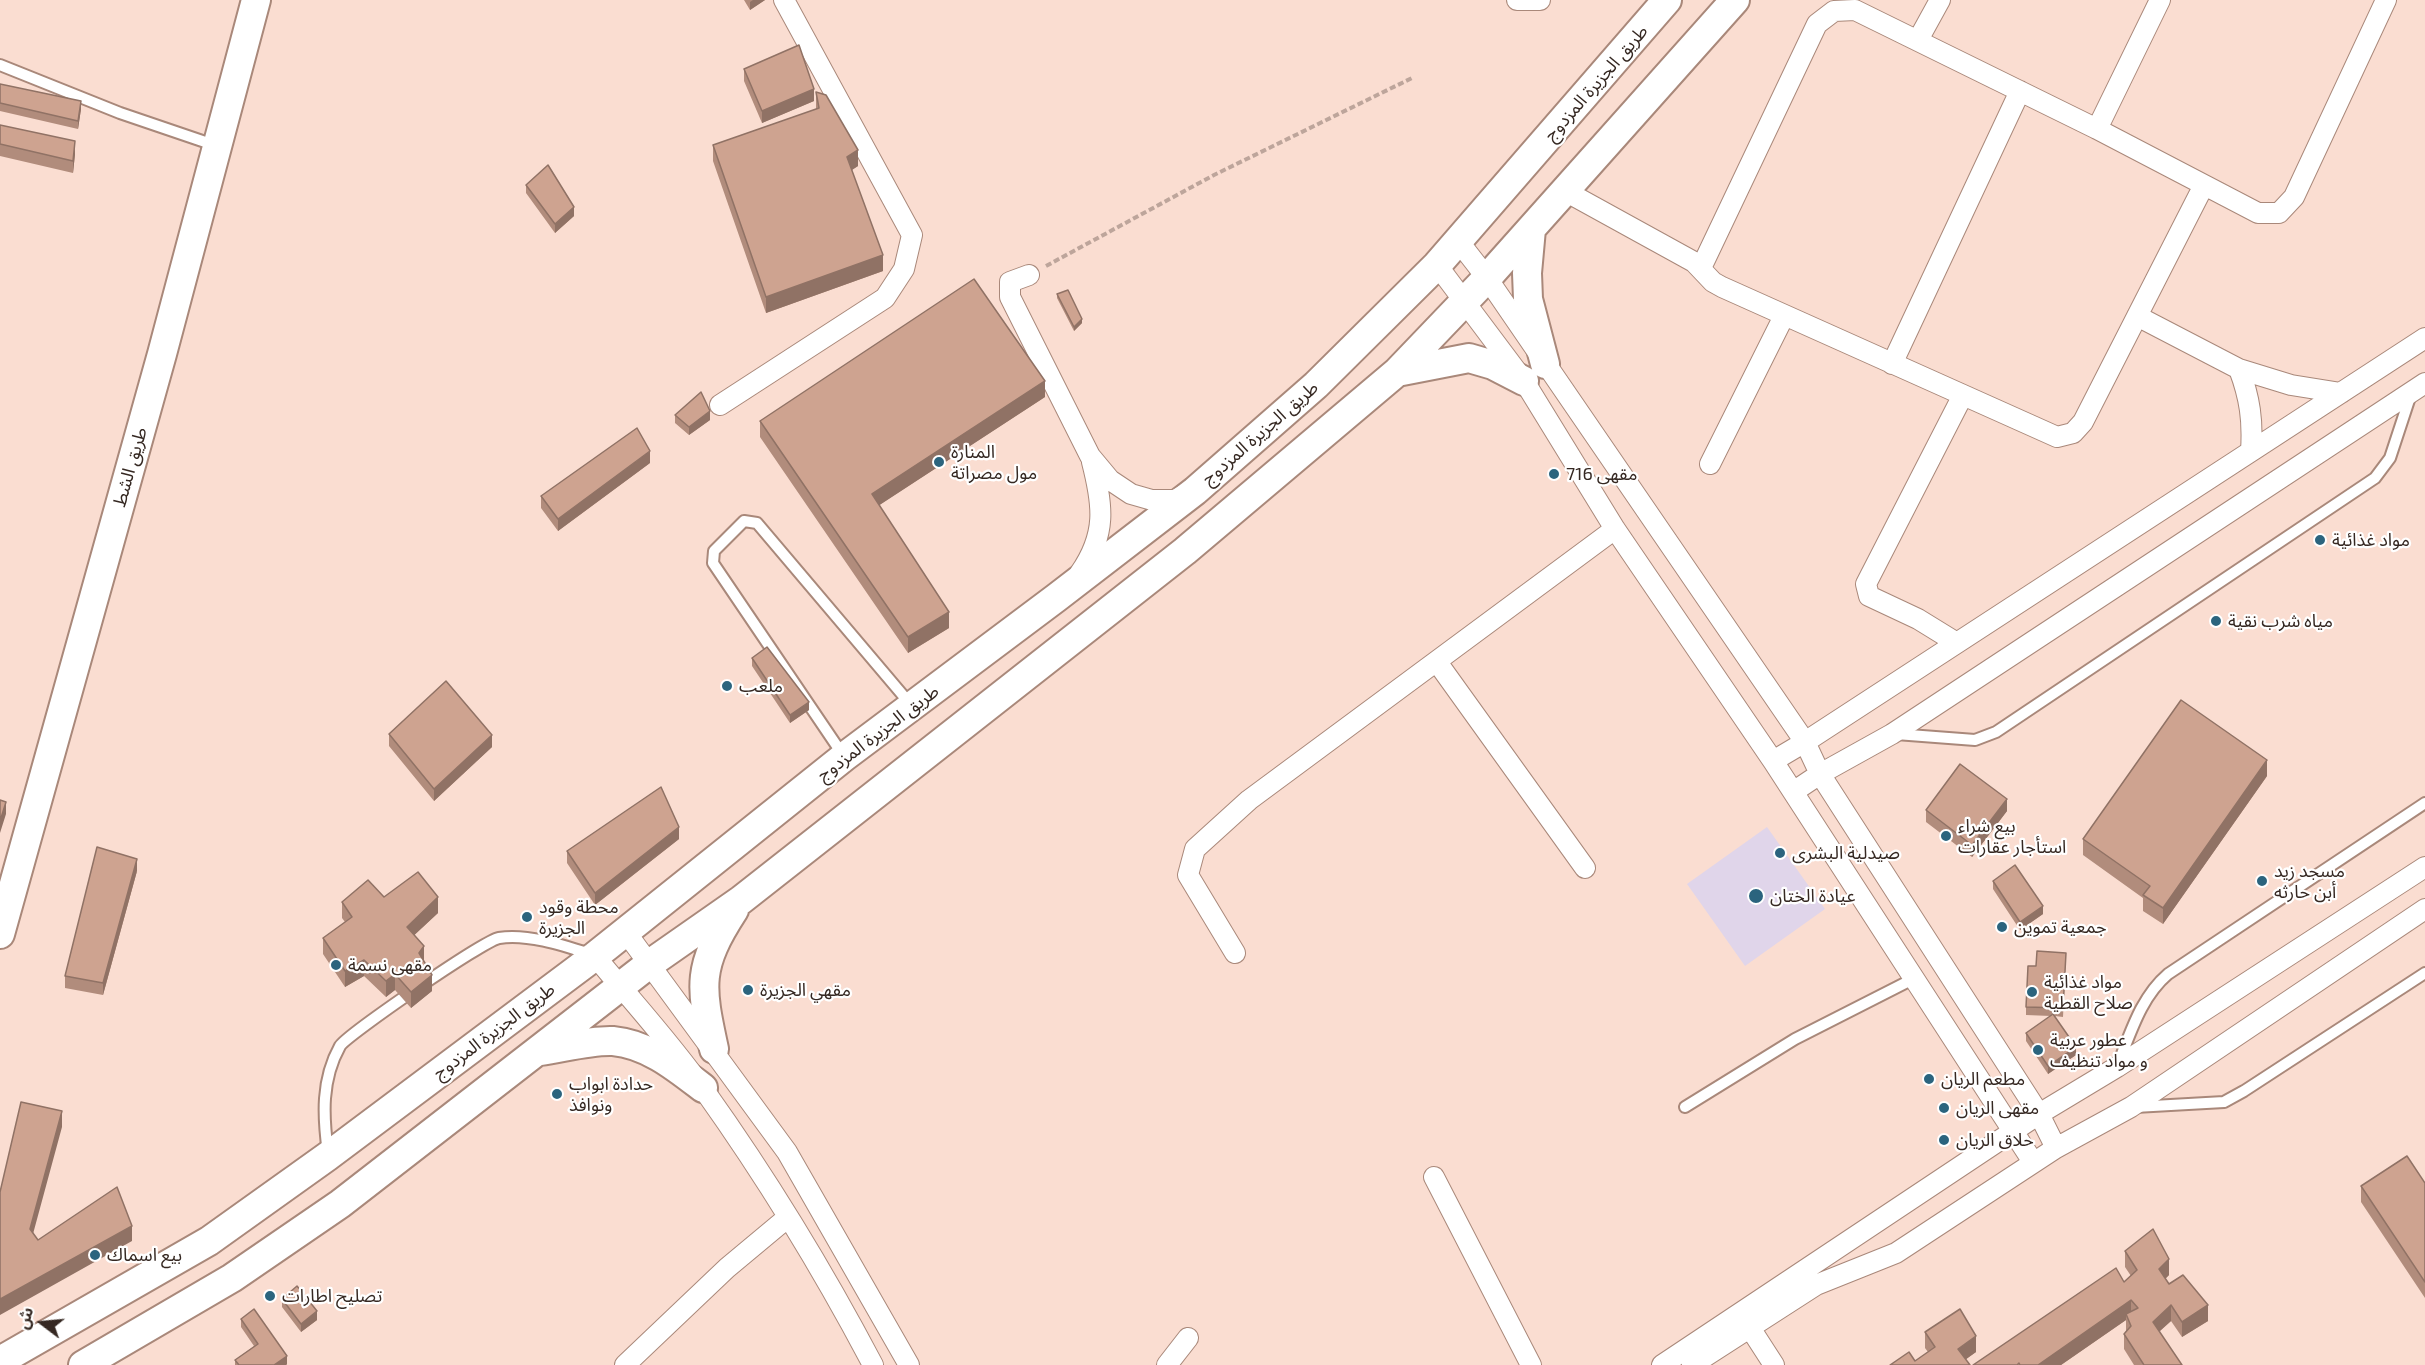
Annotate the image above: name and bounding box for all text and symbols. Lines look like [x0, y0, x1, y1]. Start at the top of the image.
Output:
street label: طريق الجزيرة المزدوج [1540, 20, 1652, 146]
street label: طريق الجزيرة المزدوج [1197, 377, 1323, 489]
street label: طريق الشط [108, 425, 152, 509]
place label: المنارة مول مصراتة [951, 441, 1037, 484]
marker: المنارة مول مصراتة [932, 455, 946, 469]
place label: مقهى 716 [1566, 463, 1637, 485]
marker: مقهى 716 [1547, 467, 1561, 481]
place label: مواد غذائية [2332, 529, 2410, 551]
marker: مواد غذائية [2313, 533, 2327, 547]
place label: مياه شرب نقية [2228, 610, 2333, 632]
marker: مياه شرب نقية [2209, 614, 2223, 628]
place label: ملعب [739, 675, 783, 697]
marker: ملعب [720, 679, 734, 693]
street label: طريق الجزيرة المزدوج [813, 680, 943, 786]
place label: بيع شراء استأجار عقارات [1958, 815, 2066, 858]
marker: بيع شراء استأجار عقارات [1939, 829, 1953, 843]
place label: صيدلية البشرى [1792, 842, 1900, 864]
marker: صيدلية البشرى [1773, 846, 1787, 860]
place label: مسجد زيد أبن حارثه [2274, 860, 2345, 902]
marker: مسجد زيد أبن حارثه [2255, 874, 2269, 888]
place label: عيادة الختان [1770, 885, 1856, 907]
marker: عيادة الختان [1747, 887, 1765, 905]
place label: محطة وقود الجزيرة [539, 896, 619, 938]
marker: محطة وقود الجزيرة [520, 910, 534, 924]
place label: جمعية تموين [2014, 916, 2107, 938]
marker: جمعية تموين [1995, 920, 2009, 934]
place label: مقهى نسمة [348, 954, 432, 976]
marker: مقهى نسمة [329, 958, 343, 972]
place label: مواد غذائية صلاح القطية [2044, 971, 2133, 1014]
street label: طريق الجزيرة المزدوج [429, 978, 559, 1084]
place label: مقهي الجزيرة [760, 979, 851, 1001]
marker: مقهي الجزيرة [741, 983, 755, 997]
marker: مواد غذائية صلاح القطية [2025, 985, 2039, 999]
place label: عطور عربية و مواد تنظيف [2050, 1029, 2148, 1072]
marker: عطور عربية و مواد تنظيف [2031, 1043, 2045, 1057]
place label: مطعم الريان [1941, 1068, 2025, 1090]
marker: مطعم الريان [1922, 1072, 1936, 1086]
place label: حدادة ابواب ونوافذ [569, 1073, 653, 1116]
marker: حدادة ابواب ونوافذ [550, 1087, 564, 1101]
place label: مقهى الريان [1956, 1097, 2039, 1119]
marker: مقهى الريان [1937, 1101, 1951, 1115]
place label: حلاق الريان [1956, 1129, 2034, 1151]
marker: حلاق الريان [1937, 1133, 1951, 1147]
place label: بيع اسماك [107, 1244, 182, 1266]
marker: بيع اسماك [88, 1248, 102, 1262]
place label: تصليح اطارات [282, 1285, 382, 1307]
marker: تصليح اطارات [263, 1289, 277, 1303]
north arrow [12, 1293, 72, 1353]
text: ش [12, 1305, 36, 1331]

